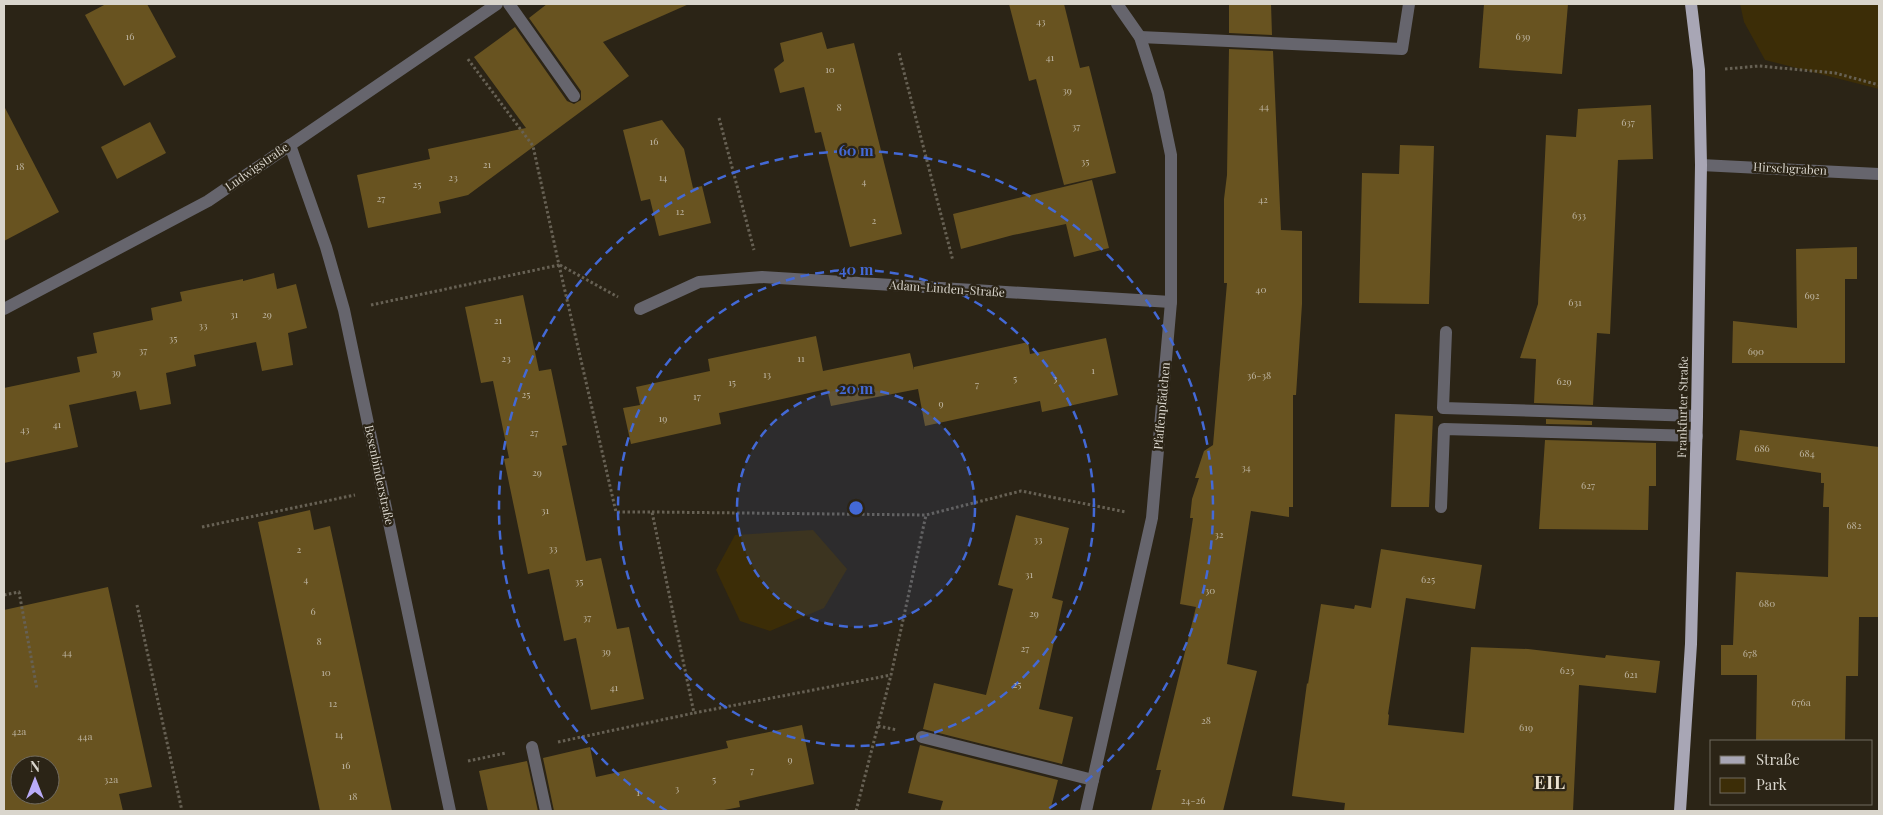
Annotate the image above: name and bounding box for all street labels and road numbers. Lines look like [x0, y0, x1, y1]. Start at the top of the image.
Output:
street label: Ludwigstraße [222, 138, 291, 194]
street label: Hirschgraben [1753, 158, 1827, 178]
street label: Adam-Linden-Straße [888, 276, 1005, 300]
street label: Frankfurter Straße [1673, 356, 1691, 458]
street label: Pfaffenpfädchen [1149, 362, 1173, 450]
street label: Besenbinderstraße [362, 423, 398, 526]

